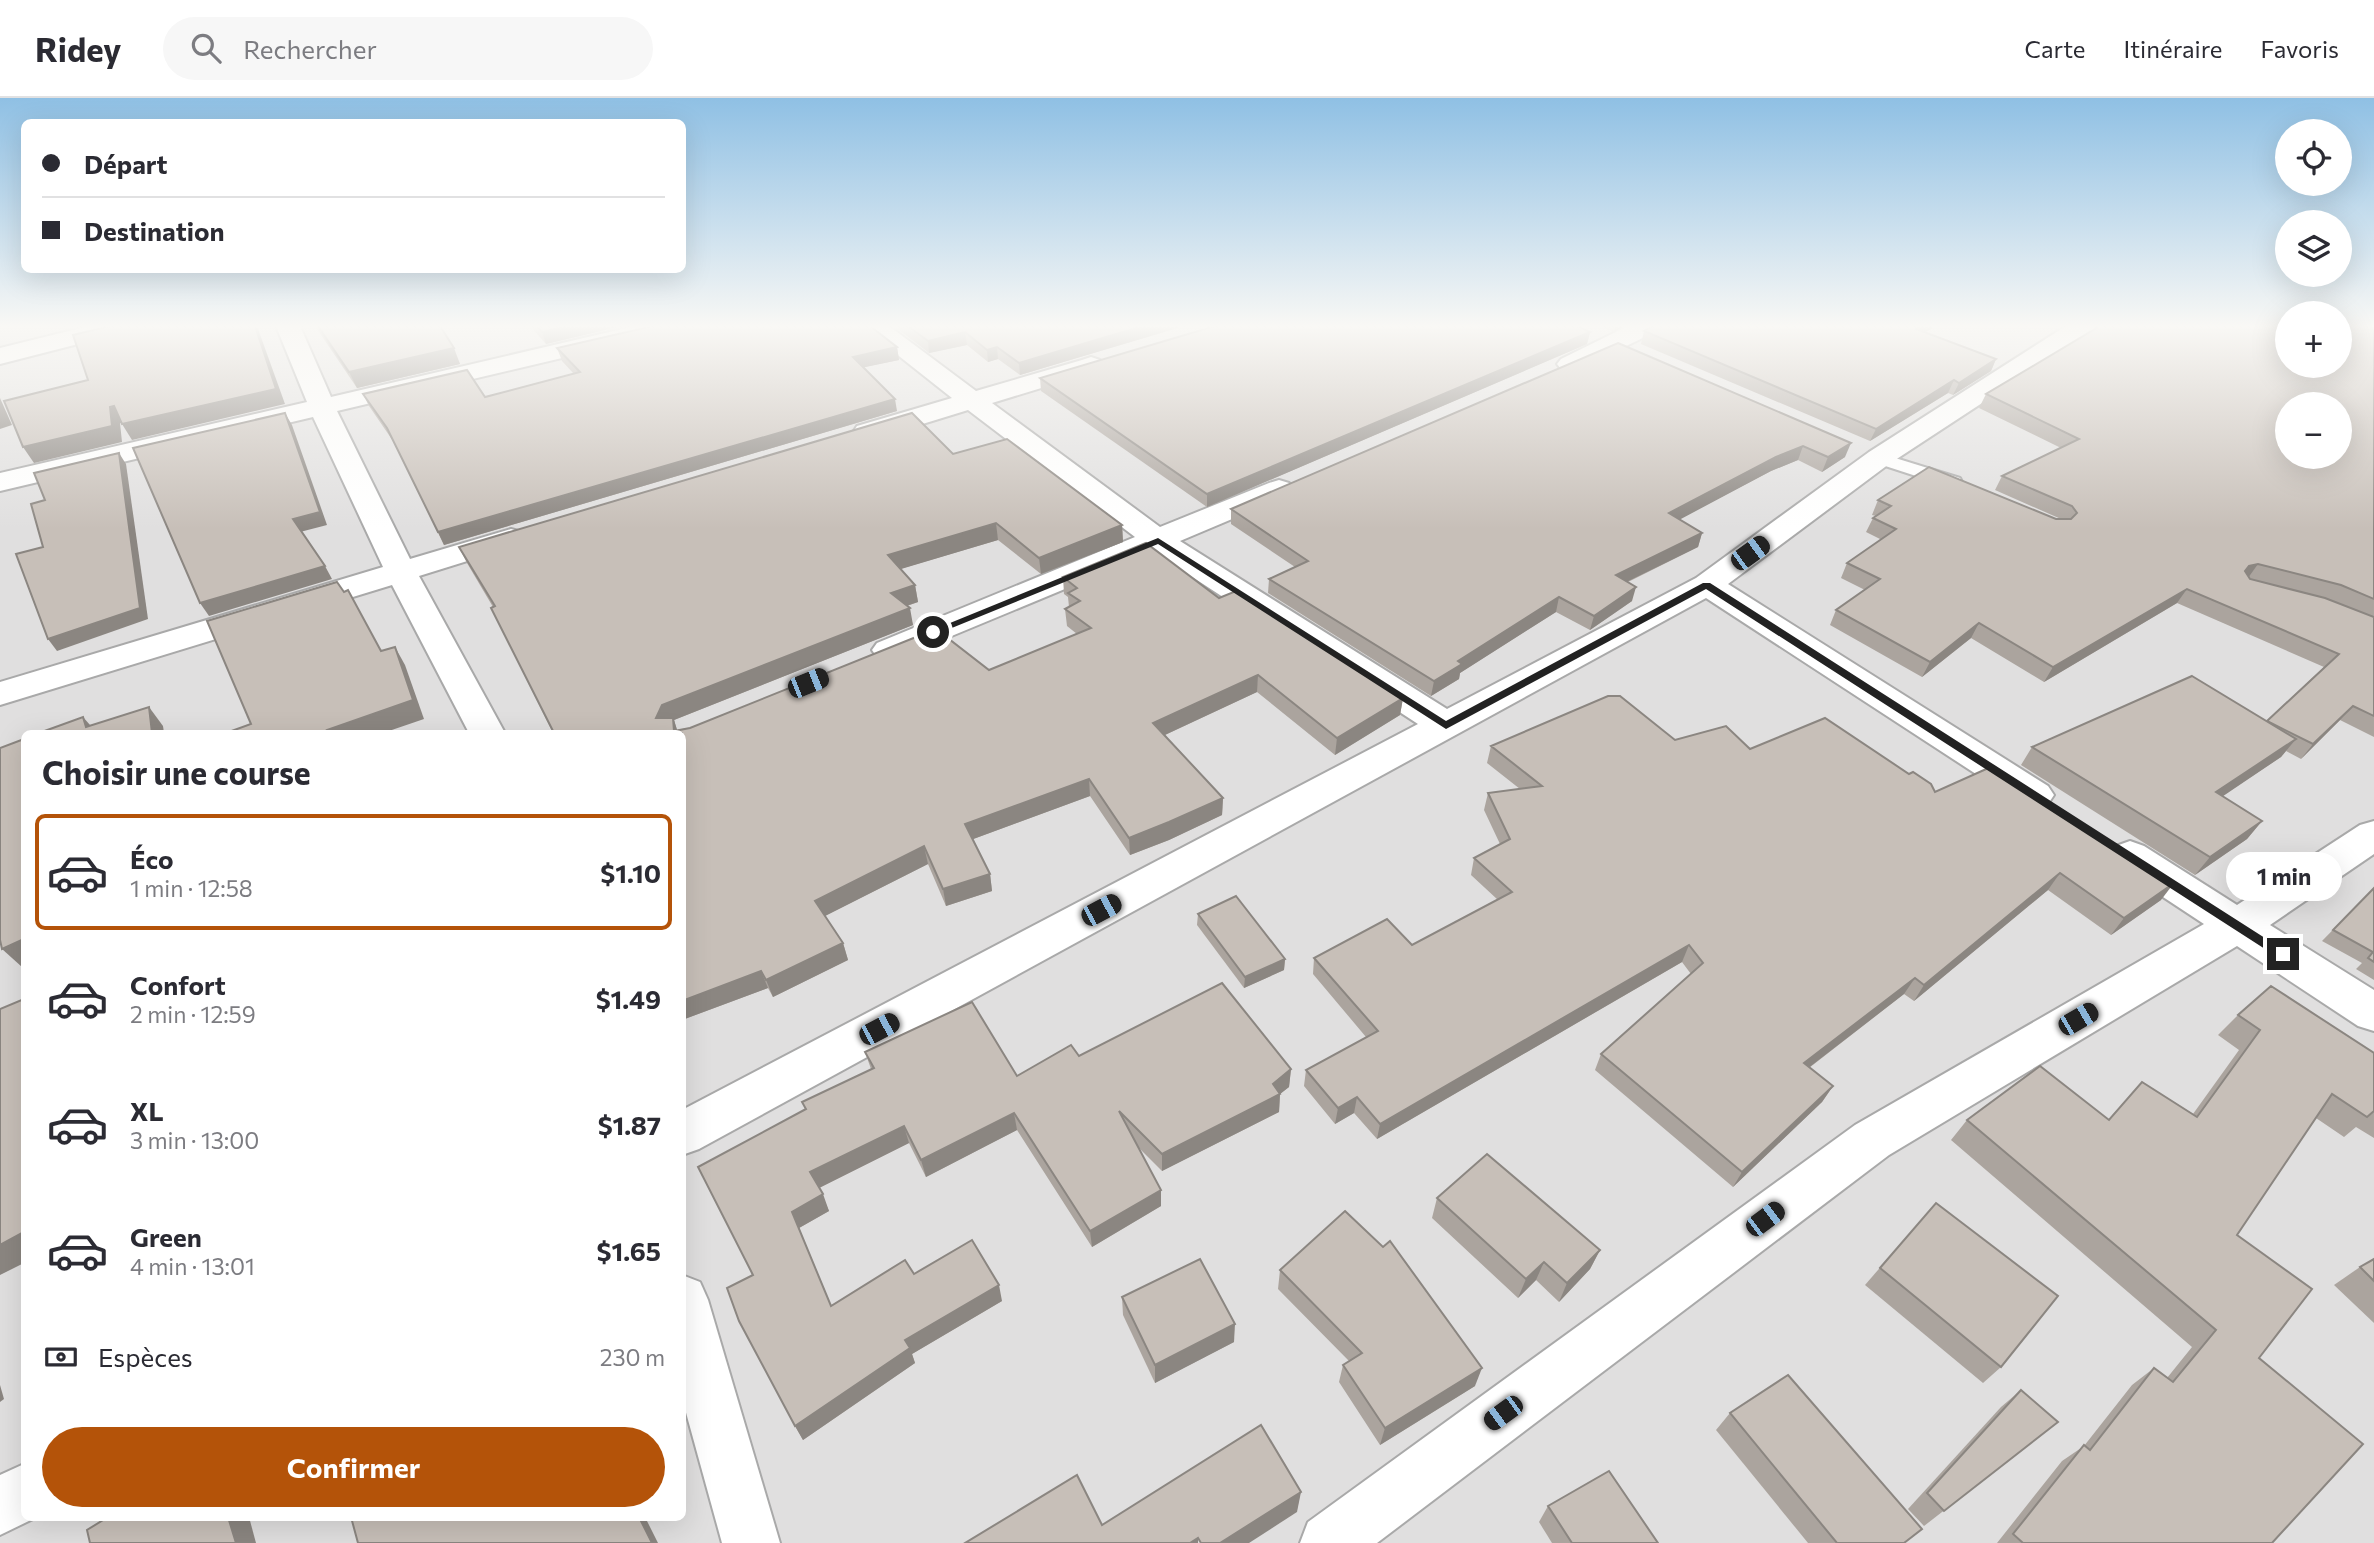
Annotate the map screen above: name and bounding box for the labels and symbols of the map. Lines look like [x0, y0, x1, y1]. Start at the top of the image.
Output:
car [1727, 532, 1774, 574]
route start [917, 616, 949, 648]
car [785, 665, 832, 701]
callout: 1 min [2225, 852, 2341, 902]
car [1078, 891, 1125, 929]
route end [2267, 938, 2299, 970]
car [2055, 999, 2102, 1039]
car [856, 1010, 903, 1048]
car [1742, 1198, 1789, 1240]
car [1480, 1392, 1527, 1434]

